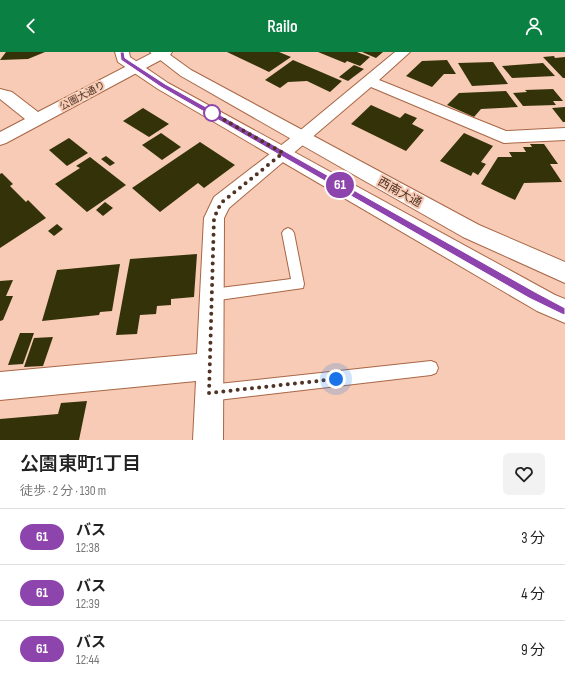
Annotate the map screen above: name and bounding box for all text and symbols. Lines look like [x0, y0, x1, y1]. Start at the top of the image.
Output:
icon: back [20, 15, 42, 37]
icon: person [523, 15, 545, 37]
text: Railo [267, 16, 298, 37]
street label: 公園大通り [58, 79, 107, 113]
unlabelled marker [203, 104, 221, 122]
line badge: 61 [322, 172, 358, 198]
street label: 西南大通 [375, 174, 424, 211]
text: 61 [334, 176, 346, 193]
your location [326, 369, 346, 389]
text: 公園東町1丁目 [20, 453, 141, 476]
button: heart [503, 453, 545, 495]
text: 徒歩 · 2 分 · 130 m [20, 483, 106, 499]
text: バス [76, 521, 106, 540]
text: 61 [36, 528, 48, 545]
text: 3 分 [521, 529, 545, 548]
text: 12:38 [76, 540, 100, 556]
text: バス [76, 577, 106, 596]
text: 61 [36, 584, 48, 601]
text: 4 分 [521, 585, 545, 604]
text: 12:39 [76, 596, 100, 612]
text: バス [76, 633, 106, 652]
text: 61 [36, 640, 48, 657]
text: 9 分 [521, 641, 545, 660]
text: 12:44 [76, 652, 99, 668]

